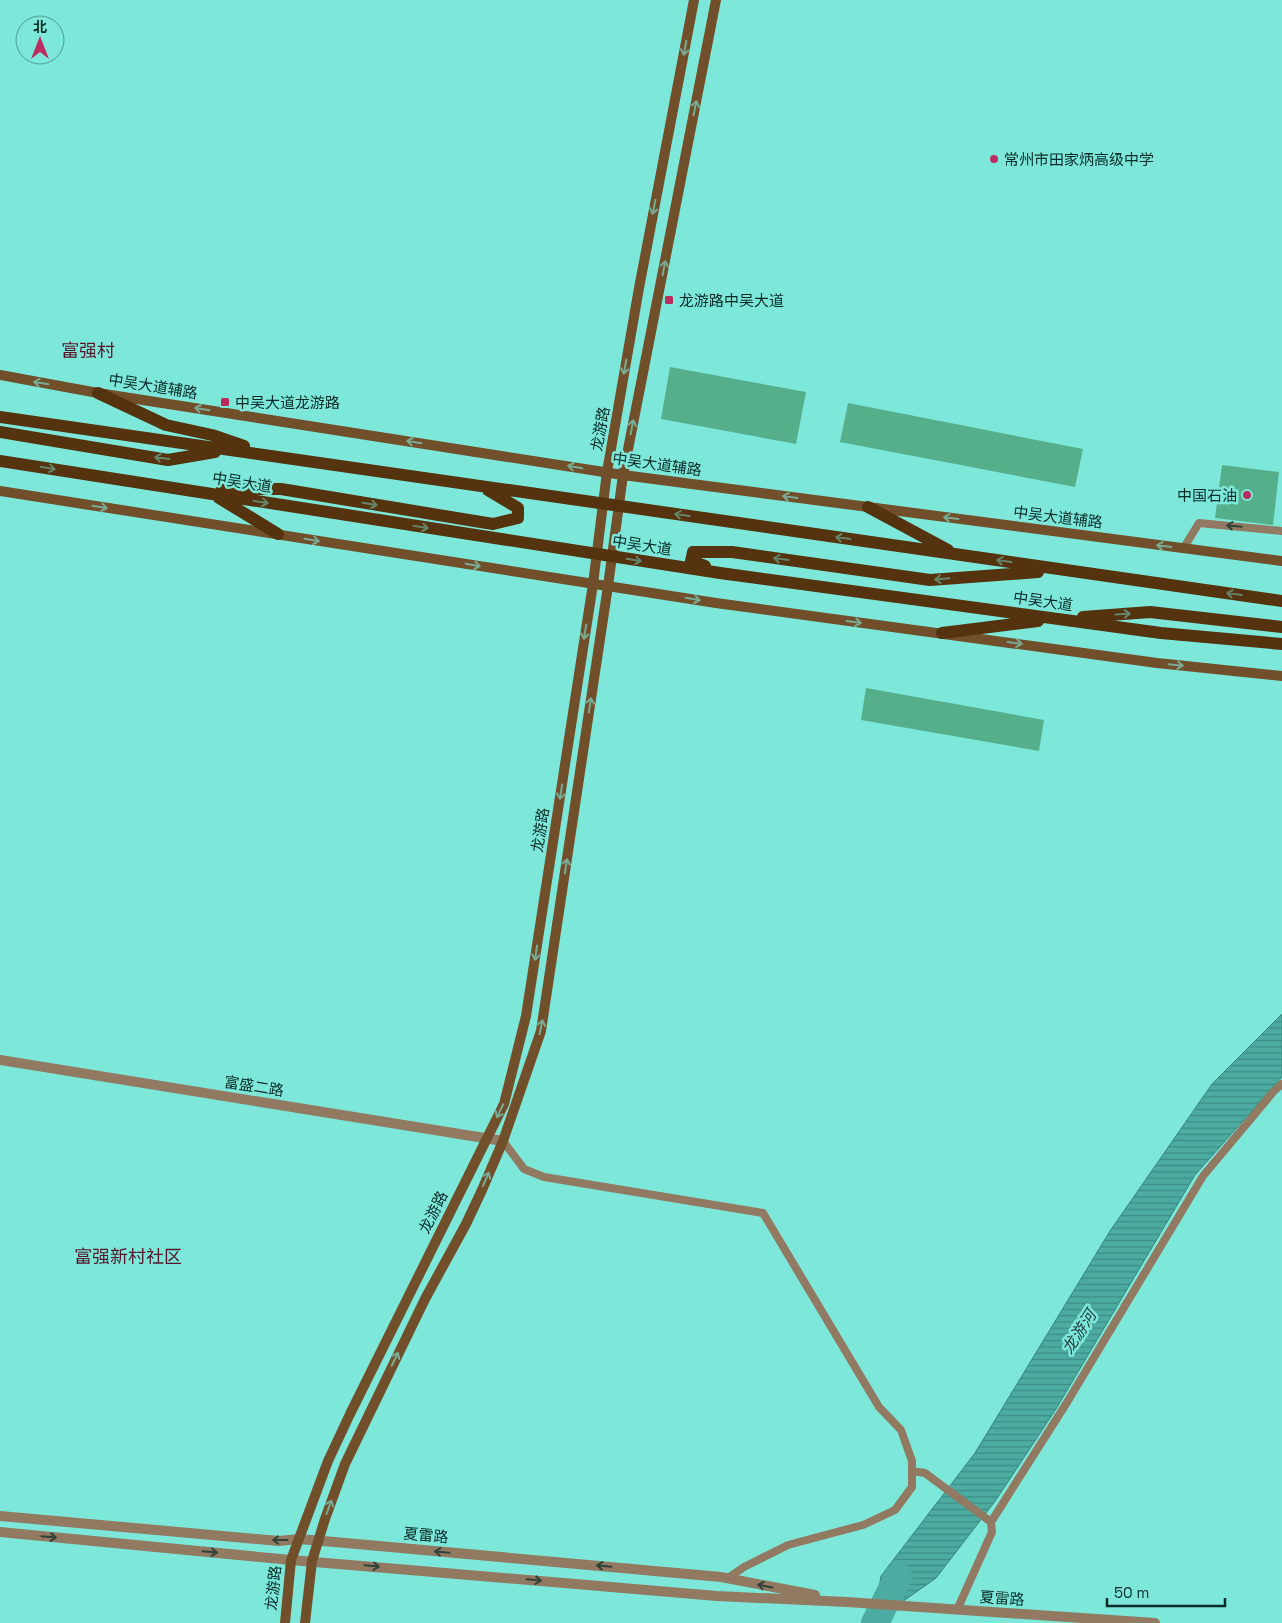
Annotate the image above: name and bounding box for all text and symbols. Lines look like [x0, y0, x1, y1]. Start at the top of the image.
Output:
north arrow [15, 15, 65, 65]
text: 北 [33, 18, 47, 36]
one-way arrow [680, 39, 689, 55]
one-way arrow [691, 101, 700, 117]
place label: 常州市田家炳高级中学 [1004, 150, 1154, 169]
marker: 常州市田家炳高级中学 [988, 153, 1000, 165]
one-way arrow [649, 199, 659, 215]
one-way arrow [659, 260, 669, 276]
place label: 龙游路中吴大道 [679, 291, 784, 310]
marker: 龙游路中吴大道 [663, 294, 675, 306]
district label: 富强村 [61, 339, 115, 362]
one-way arrow [620, 359, 630, 375]
street label: 中吴大道辅路 [107, 370, 199, 402]
one-way arrow [34, 377, 50, 387]
place label: 中吴大道龙游路 [235, 393, 340, 412]
marker: 中吴大道龙游路 [219, 396, 231, 408]
one-way arrow [194, 404, 210, 414]
street label: 龙游路 [587, 405, 613, 453]
one-way arrow [628, 420, 638, 436]
one-way arrow [406, 437, 422, 447]
street label: 中吴大道辅路 [611, 448, 703, 480]
one-way arrow [154, 453, 170, 463]
one-way arrow [567, 462, 583, 472]
one-way arrow [40, 464, 56, 474]
street label: 中吴大道 [211, 468, 273, 496]
place label: 中国石油 [1177, 486, 1237, 505]
marker: 中国石油 [1241, 489, 1253, 501]
one-way arrow [782, 492, 798, 502]
one-way arrow [252, 497, 268, 507]
one-way arrow [361, 499, 377, 509]
one-way arrow [92, 502, 108, 512]
street label: 中吴大道辅路 [1012, 502, 1104, 532]
one-way arrow [674, 510, 690, 520]
one-way arrow [943, 513, 959, 523]
one-way arrow [1226, 521, 1242, 531]
one-way arrow [413, 522, 429, 532]
street label: 中吴大道 [611, 531, 673, 559]
one-way arrow [835, 533, 851, 543]
one-way arrow [304, 535, 320, 545]
one-way arrow [1157, 541, 1173, 551]
one-way arrow [773, 554, 789, 564]
one-way arrow [625, 555, 641, 565]
one-way arrow [996, 556, 1012, 566]
one-way arrow [465, 560, 481, 570]
one-way arrow [934, 575, 950, 584]
street label: 中吴大道 [1012, 587, 1074, 615]
one-way arrow [1226, 589, 1242, 599]
one-way arrow [685, 595, 701, 605]
one-way arrow [1115, 610, 1131, 619]
one-way arrow [846, 617, 862, 627]
one-way arrow [580, 624, 590, 640]
one-way arrow [1007, 639, 1023, 649]
one-way arrow [1168, 660, 1184, 670]
one-way arrow [586, 698, 596, 714]
one-way arrow [555, 784, 565, 800]
street label: 龙游路 [527, 806, 553, 854]
one-way arrow [562, 858, 572, 874]
one-way arrow [530, 945, 540, 961]
one-way arrow [537, 1019, 546, 1035]
street label: 富盛二路 [223, 1072, 285, 1100]
one-way arrow [495, 1103, 504, 1118]
one-way arrow [482, 1172, 492, 1187]
street label: 龙游路 [415, 1188, 451, 1236]
district label: 富强新村社区 [74, 1245, 182, 1268]
water label: 龙游河 [1057, 1304, 1103, 1358]
one-way arrow [391, 1352, 401, 1367]
one-way arrow [325, 1500, 334, 1516]
street label: 夏雷路 [403, 1524, 449, 1546]
one-way arrow [40, 1532, 56, 1542]
one-way arrow [273, 1535, 289, 1545]
one-way arrow [202, 1547, 218, 1557]
one-way arrow [435, 1547, 451, 1556]
one-way arrow [596, 1561, 612, 1571]
one-way arrow [364, 1562, 380, 1571]
street label: 龙游路 [261, 1565, 285, 1611]
one-way arrow [526, 1576, 542, 1585]
scale bar [1107, 1576, 1224, 1608]
one-way arrow [758, 1580, 774, 1590]
text: 50 m [1114, 1583, 1149, 1602]
street label: 夏雷路 [979, 1587, 1025, 1609]

